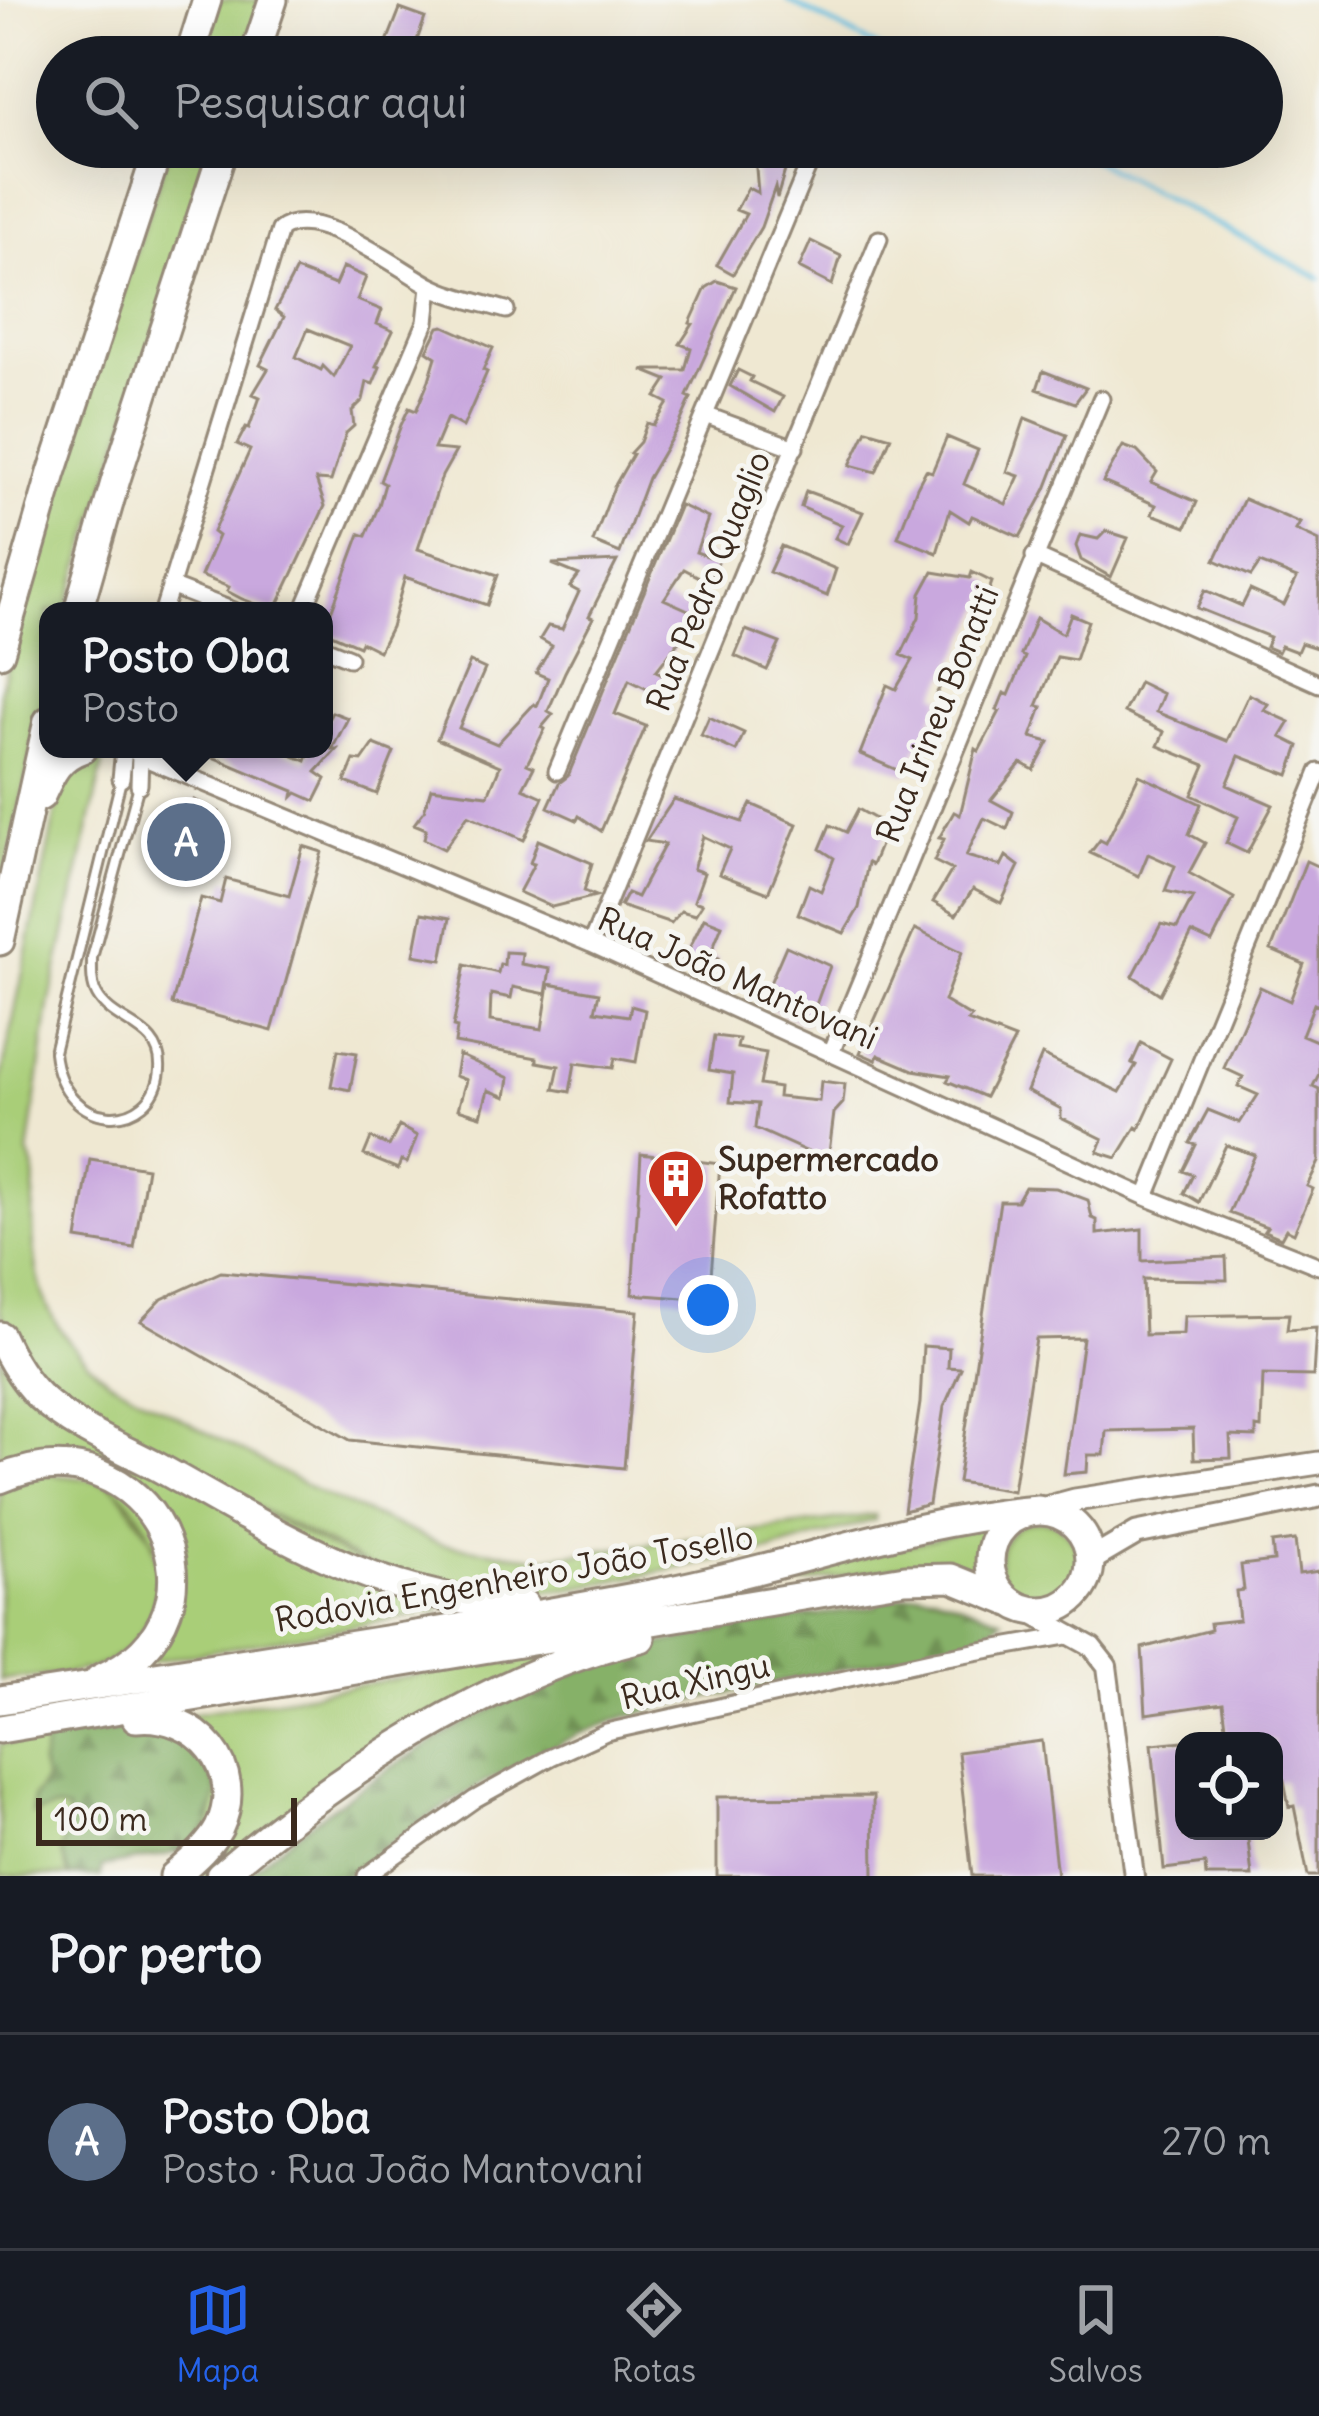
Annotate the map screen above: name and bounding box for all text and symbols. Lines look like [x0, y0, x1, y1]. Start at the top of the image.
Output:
search box [36, 36, 1283, 168]
icon: search [78, 69, 144, 135]
text: Pesquisar aqui [174, 74, 467, 130]
street label: Rua Pedro Quaglio [637, 445, 779, 717]
street label: Rua Irineu Bonatti [866, 579, 1008, 849]
popup [39, 602, 333, 758]
text: Posto Oba [82, 628, 290, 684]
text: Posto [82, 684, 179, 733]
pin: A [147, 797, 225, 887]
street label: Rua João Mantovani [592, 897, 884, 1059]
place label: Supermercado Rofatto [718, 1138, 939, 1218]
building icon: Supermercado Rofatto [645, 1147, 707, 1229]
your location [678, 1275, 738, 1335]
street label: Rodovia Engenheiro João Tosello [272, 1515, 756, 1641]
street label: Rua Xingu [616, 1644, 774, 1718]
map controls [1175, 1732, 1283, 1840]
button: locate [1175, 1732, 1283, 1840]
scale bar [36, 1792, 297, 1845]
text: 100 m [54, 1798, 147, 1840]
text: Por perto [48, 1922, 262, 1986]
text: Posto Oba [162, 2089, 370, 2145]
text: A [74, 2117, 100, 2166]
text: 270 m [1161, 2117, 1271, 2166]
text: Posto · Rua João Mantovani [162, 2145, 643, 2194]
tab: Mapa [176, 2277, 259, 2391]
tab: Rotas [612, 2277, 696, 2391]
tab: Salvos [1049, 2277, 1143, 2391]

